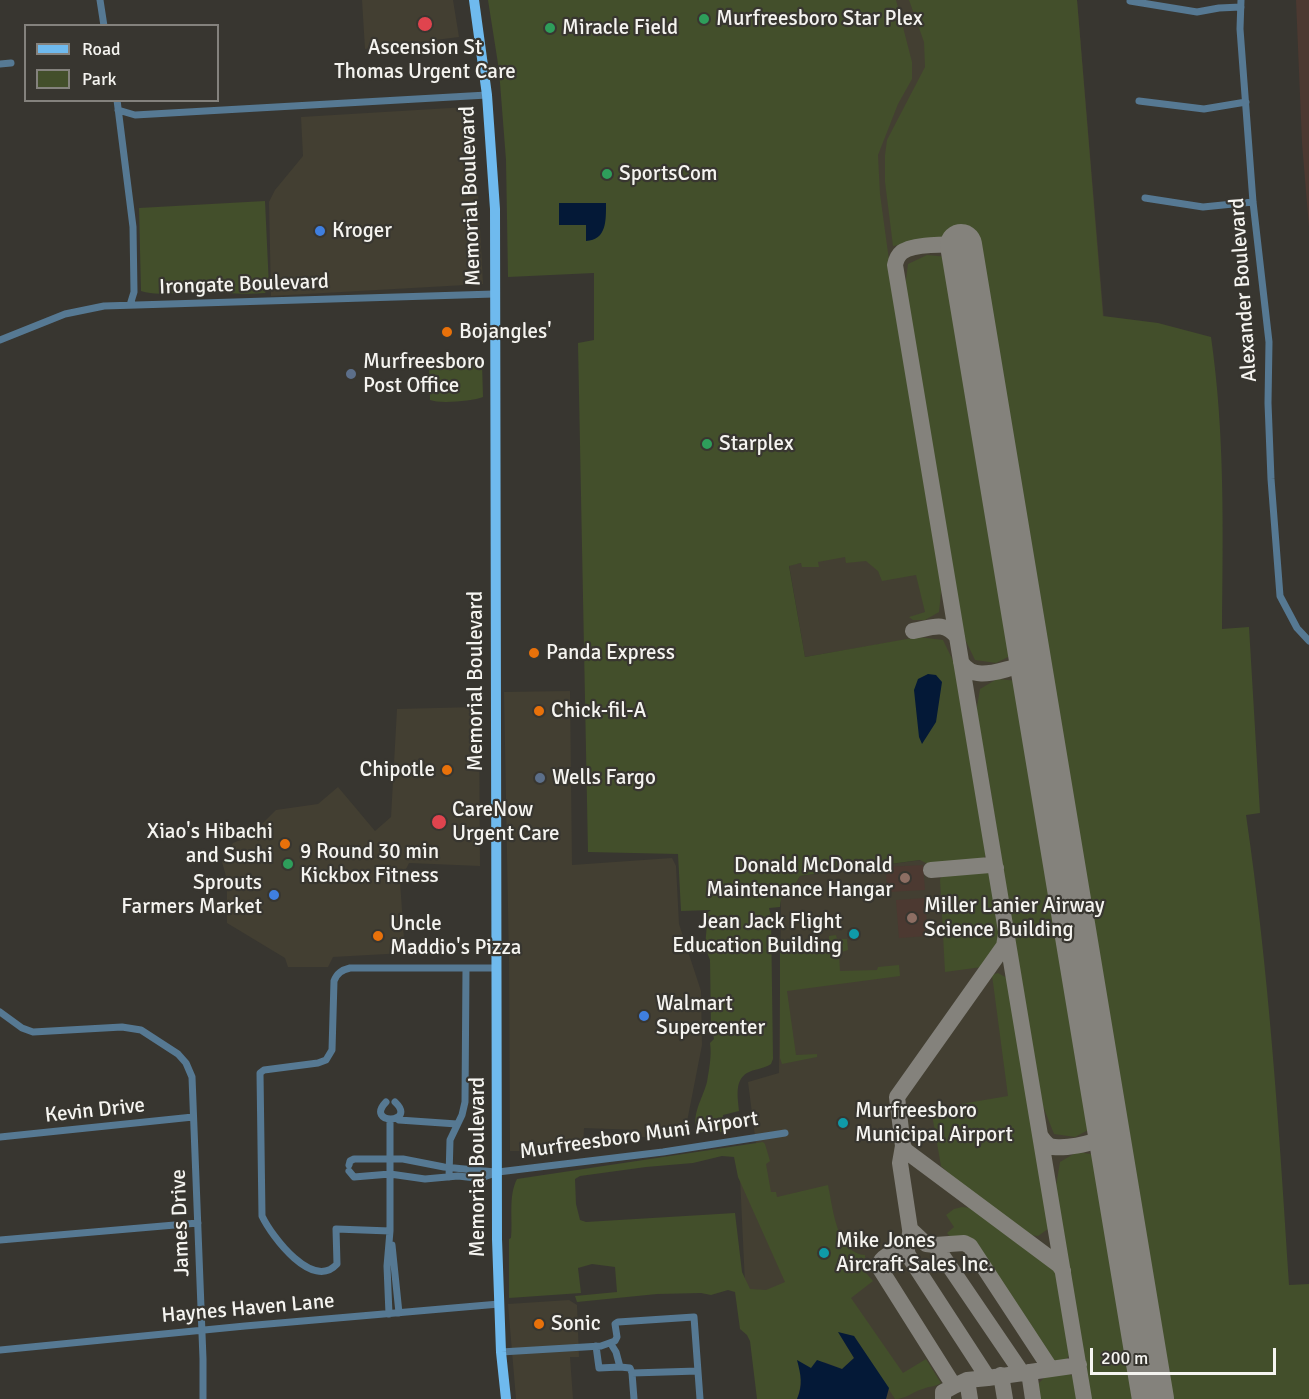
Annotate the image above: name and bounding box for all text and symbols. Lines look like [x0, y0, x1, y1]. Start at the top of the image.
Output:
place label: Murfreesboro Star Plex [716, 6, 923, 32]
marker: Murfreesboro Star Plex [697, 12, 711, 26]
marker: Ascension St Thomas Urgent Care [416, 15, 434, 33]
place label: Miracle Field [562, 15, 678, 41]
marker: Miracle Field [543, 21, 557, 35]
legend [24, 24, 219, 102]
place label: Ascension St Thomas Urgent Care [334, 35, 516, 85]
text: Road [82, 38, 121, 60]
text: Park [82, 68, 117, 90]
street label: Memorial Boulevard [455, 105, 487, 287]
place label: SportsCom [619, 161, 718, 187]
marker: SportsCom [600, 167, 614, 181]
street label: Alexander Boulevard [1225, 197, 1263, 383]
place label: Kroger [332, 218, 392, 244]
marker: Kroger [313, 224, 327, 238]
street label: Irongate Boulevard [159, 269, 329, 301]
place label: Bojangles' [459, 319, 552, 345]
marker: Bojangles' [440, 325, 454, 339]
place label: Murfreesboro Post Office [363, 349, 485, 399]
marker: Murfreesboro Post Office [344, 367, 358, 381]
place label: Starplex [719, 431, 794, 457]
marker: Starplex [700, 437, 714, 451]
street label: Memorial Boulevard [463, 591, 489, 771]
place label: Panda Express [546, 640, 675, 666]
marker: Panda Express [527, 646, 541, 660]
place label: Chick-fil-A [551, 698, 646, 724]
marker: Chick-fil-A [532, 704, 546, 718]
place label: Chipotle [360, 757, 435, 783]
marker: Chipotle [440, 763, 454, 777]
place label: Wells Fargo [552, 765, 656, 791]
marker: Wells Fargo [533, 771, 547, 785]
place label: CareNow Urgent Care [452, 797, 560, 847]
marker: CareNow Urgent Care [430, 813, 448, 831]
place label: Xiao's Hibachi and Sushi [147, 819, 273, 869]
marker: Xiao's Hibachi and Sushi [278, 837, 292, 851]
place label: 9 Round 30 min Kickbox Fitness [300, 839, 439, 889]
place label: Donald McDonald Maintenance Hangar [706, 853, 893, 903]
marker: 9 Round 30 min Kickbox Fitness [281, 857, 295, 871]
place label: Sprouts Farmers Market [121, 870, 262, 920]
marker: Donald McDonald Maintenance Hangar [898, 871, 912, 885]
marker: Sprouts Farmers Market [267, 888, 281, 902]
place label: Miller Lanier Airway Science Building [924, 893, 1105, 943]
place label: Jean Jack Flight Education Building [672, 909, 842, 959]
place label: Uncle Maddio's Pizza [390, 911, 521, 961]
marker: Miller Lanier Airway Science Building [905, 911, 919, 925]
marker: Jean Jack Flight Education Building [847, 927, 861, 941]
marker: Uncle Maddio's Pizza [371, 929, 385, 943]
place label: Walmart Supercenter [656, 991, 765, 1041]
marker: Walmart Supercenter [637, 1009, 651, 1023]
street label: Memorial Boulevard [465, 1077, 491, 1257]
street label: Kevin Drive [44, 1093, 146, 1129]
place label: Murfreesboro Municipal Airport [855, 1098, 1013, 1148]
street label: Murfreesboro Muni Airport [518, 1107, 760, 1165]
marker: Murfreesboro Municipal Airport [836, 1116, 850, 1130]
street label: James Drive [167, 1169, 195, 1277]
place label: Mike Jones Aircraft Sales Inc. [836, 1228, 994, 1278]
marker: Mike Jones Aircraft Sales Inc. [817, 1246, 831, 1260]
street label: Haynes Haven Lane [160, 1289, 336, 1329]
place label: Sonic [551, 1311, 601, 1337]
marker: Sonic [532, 1317, 546, 1331]
scale bar [1093, 1336, 1279, 1374]
text: 200 m [1101, 1347, 1148, 1369]

